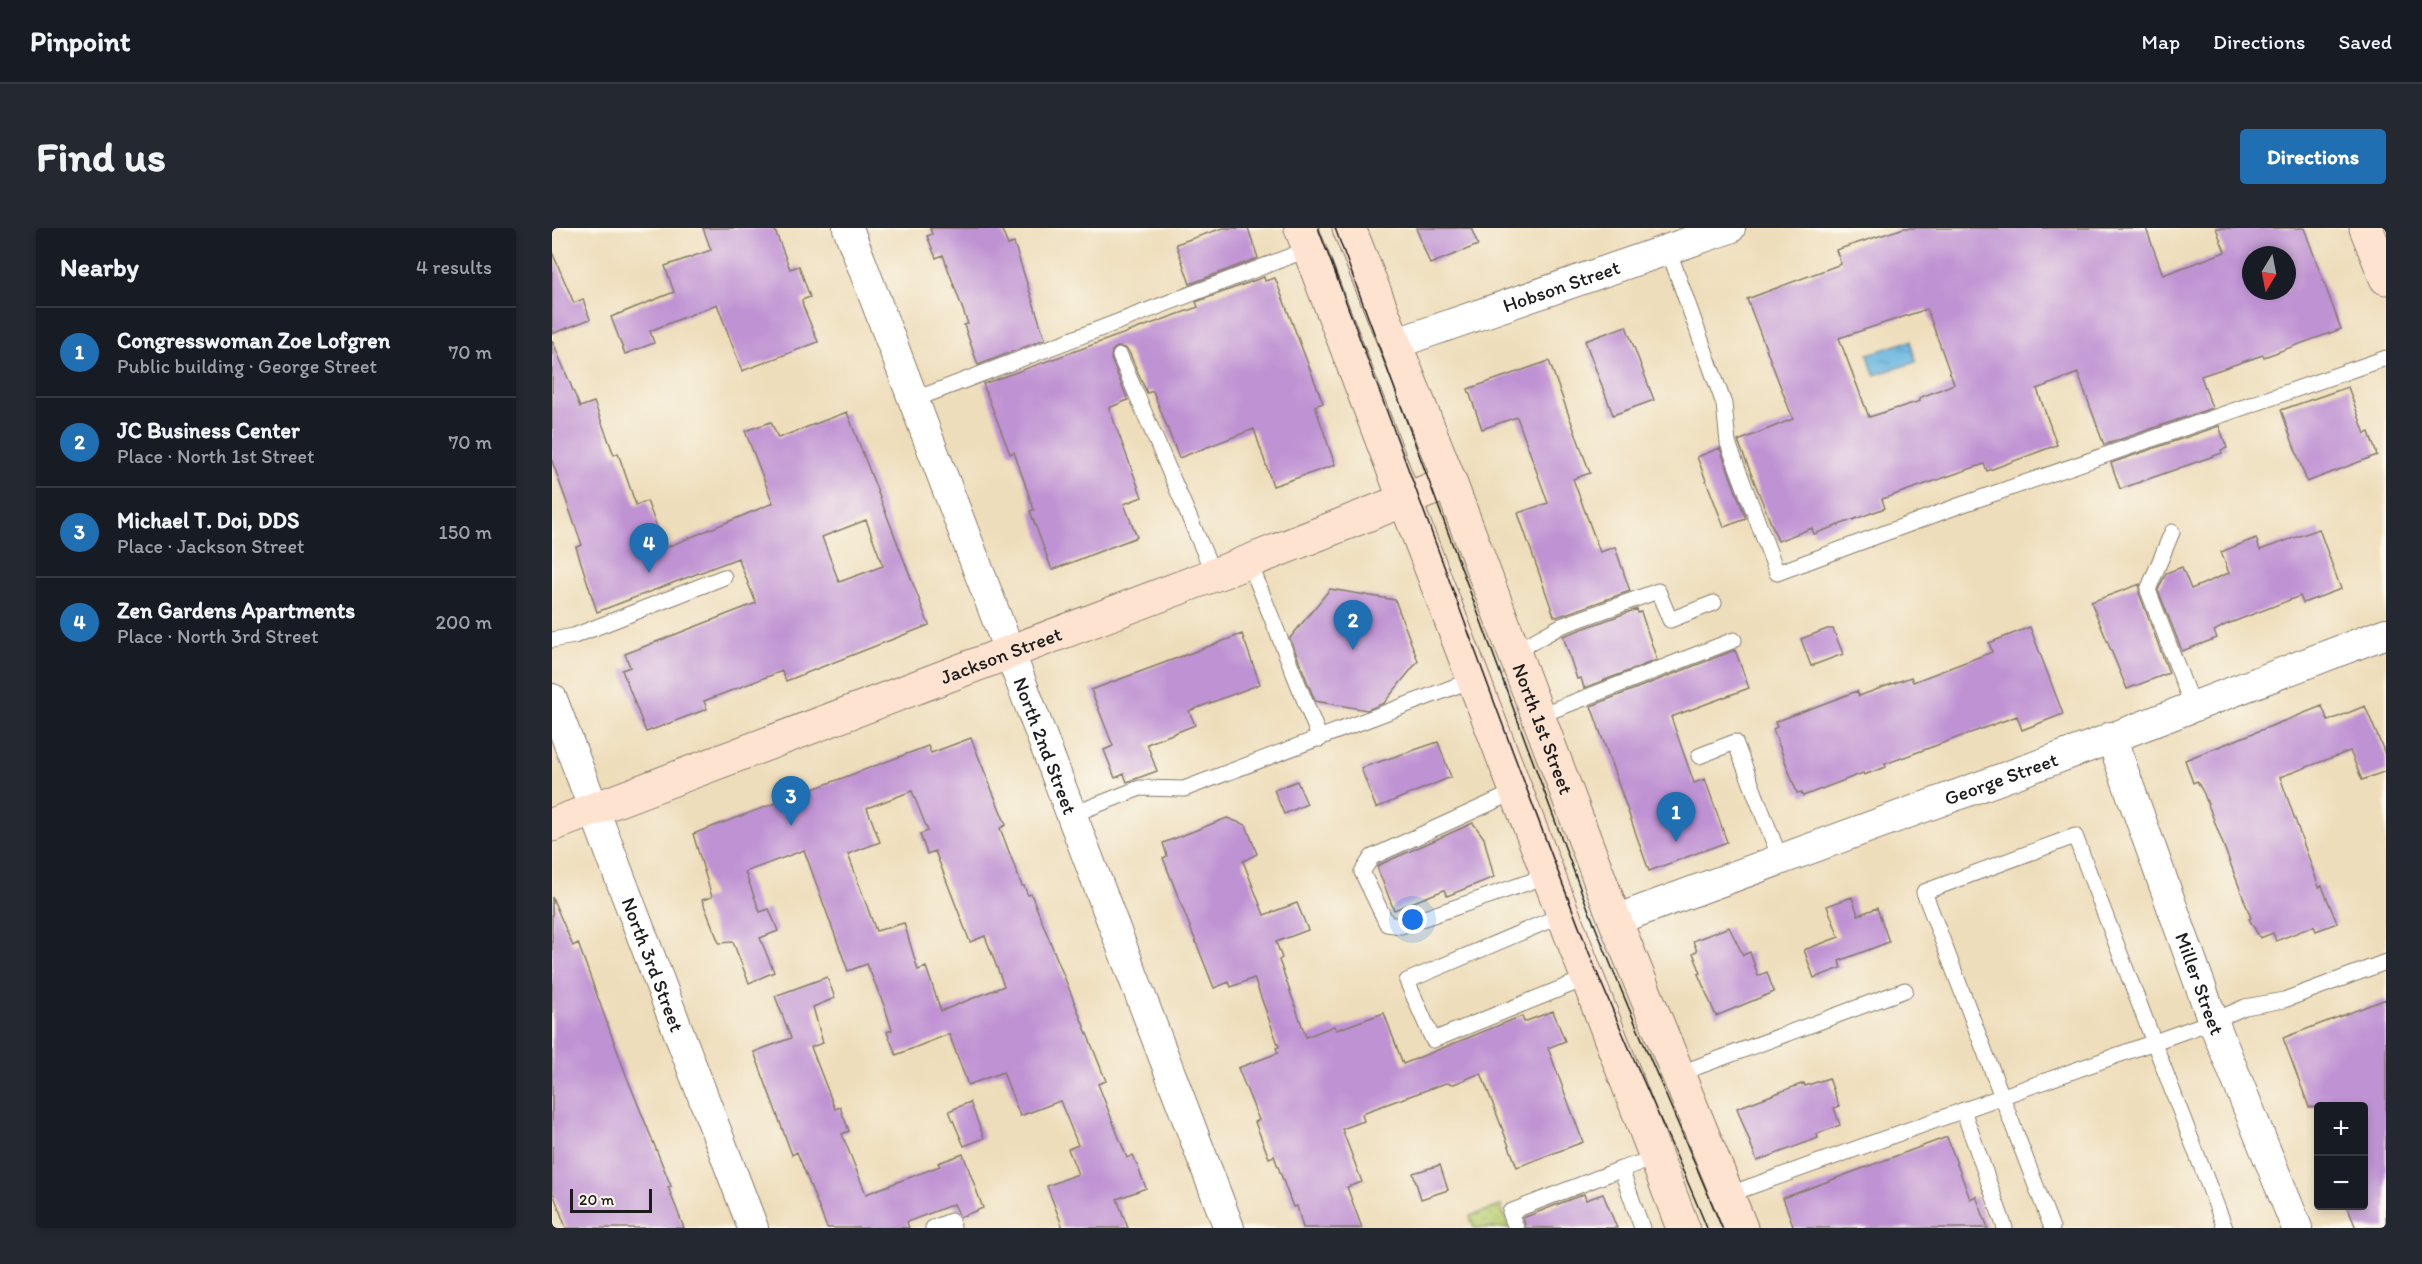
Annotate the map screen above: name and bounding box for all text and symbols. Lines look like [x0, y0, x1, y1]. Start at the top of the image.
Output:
text: Pinpoint [30, 24, 131, 58]
text: Map [2142, 29, 2180, 54]
text: Directions [2213, 29, 2305, 54]
text: Saved [2338, 29, 2392, 54]
button: Directions [2240, 129, 2386, 184]
text: Find us [36, 131, 166, 182]
north arrow [2242, 246, 2296, 300]
text: Nearby [60, 251, 139, 283]
text: 4 results [416, 255, 492, 279]
street label: Hobson Street [1500, 255, 1623, 318]
text: Congresswoman Zoe Lofgren [117, 327, 390, 354]
text: 1 [75, 340, 84, 364]
text: 70 m [448, 340, 492, 364]
text: Public building · George Street [117, 354, 377, 378]
text: JC Business Center [117, 417, 300, 444]
text: 2 [74, 430, 85, 454]
text: 70 m [448, 430, 492, 454]
text: Place · North 1st Street [117, 444, 315, 468]
text: Michael T. Doi, DDS [117, 507, 299, 534]
text: 3 [74, 520, 85, 544]
text: 150 m [439, 520, 492, 544]
pin: 4 [630, 524, 668, 573]
text: Place · Jackson Street [117, 534, 305, 558]
text: Zen Gardens Apartments [117, 597, 355, 624]
pin: 2 [1334, 600, 1372, 650]
text: 4 [73, 610, 86, 634]
text: 200 m [436, 610, 492, 634]
street label: Jackson Street [937, 622, 1065, 689]
text: Place · North 3rd Street [117, 624, 318, 648]
street label: North 1st Street [1507, 660, 1579, 798]
street label: North 2nd Street [1008, 674, 1082, 818]
street label: George Street [1941, 747, 2062, 811]
pin: 3 [772, 776, 810, 826]
pin: 1 [1656, 792, 1696, 842]
street label: North 3rd Street [616, 894, 689, 1035]
your location [1398, 905, 1427, 934]
street label: Miller Street [2170, 929, 2229, 1038]
map controls [2314, 1102, 2368, 1210]
button: + [2314, 1102, 2368, 1156]
button: − [2314, 1156, 2368, 1210]
scale bar [570, 1186, 652, 1214]
text: 20 m [579, 1190, 614, 1209]

